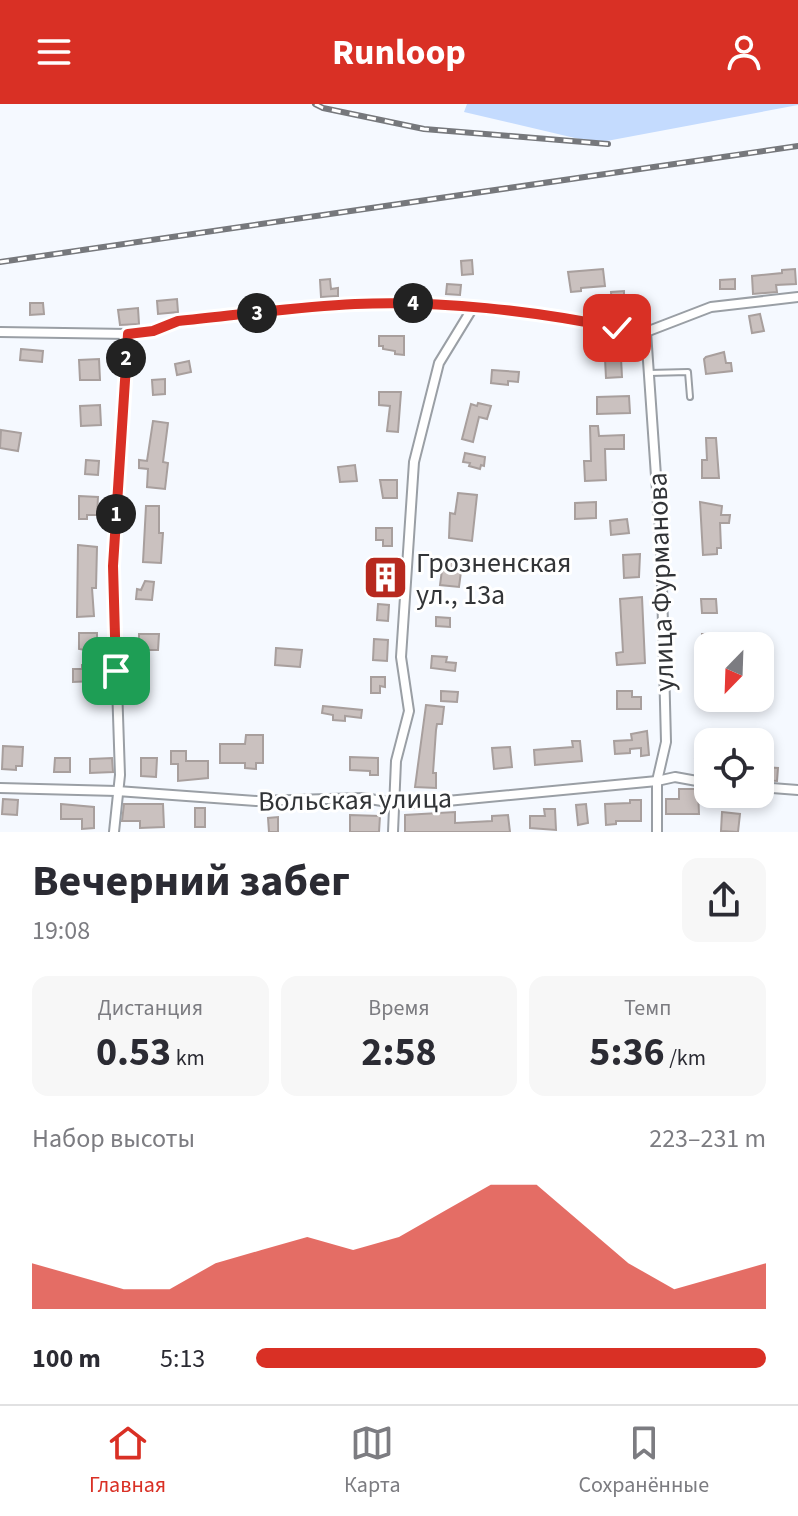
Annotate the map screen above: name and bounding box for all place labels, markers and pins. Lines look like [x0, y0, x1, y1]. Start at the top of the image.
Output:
pin: 4 [393, 283, 433, 323]
pin: 3 [237, 293, 277, 333]
pin [583, 294, 651, 362]
pin: 2 [106, 338, 146, 378]
pin: 1 [96, 494, 136, 534]
place label: Грозненская ул., 13а [416, 543, 572, 615]
building icon: Грозненская ул., 13а [361, 554, 409, 602]
pin [82, 637, 150, 705]

